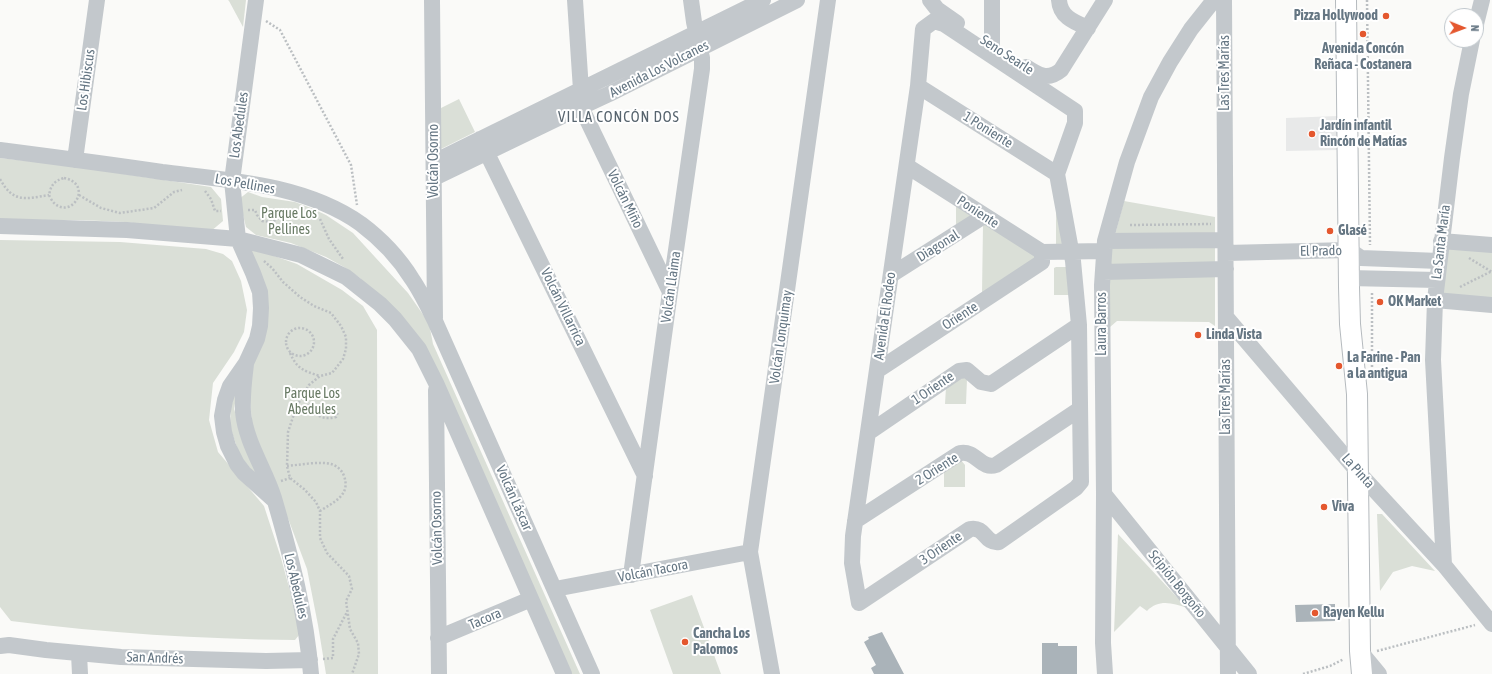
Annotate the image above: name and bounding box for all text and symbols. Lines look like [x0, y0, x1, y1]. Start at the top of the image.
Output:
place label: Pizza Hollywood [1294, 8, 1378, 24]
north arrow [1444, 8, 1484, 48]
marker: Pizza Hollywood [1381, 11, 1391, 21]
text: N [1469, 25, 1481, 32]
marker: Avenida Concón Reñaca - Costanera [1358, 29, 1368, 39]
street label: Seno Searle [977, 32, 1037, 78]
street label: Las Tres Marías [1217, 35, 1233, 111]
street label: Avenida Los Volcanes [607, 37, 711, 101]
place label: Avenida Concón Reñaca - Costanera [1314, 41, 1412, 74]
street label: Los Hibiscus [73, 48, 99, 112]
street label: Los Abedules [226, 91, 252, 159]
district label: VILLA CONCÓN DOS [558, 108, 680, 126]
street label: 1 Poniente [960, 108, 1016, 152]
place label: Jardín infantil Rincón de Matías [1320, 118, 1407, 150]
street label: Volcán Osorno [426, 124, 442, 198]
marker: Jardín infantil Rincón de Matías [1307, 129, 1317, 139]
street label: Volcán Miño [604, 167, 646, 231]
street label: Los Pellines [214, 170, 276, 198]
street label: Poniente [954, 192, 1002, 232]
street label: La Santa María [1428, 204, 1454, 280]
park label: Parque Los Pellines [261, 206, 317, 238]
place label: Glasé [1338, 223, 1367, 239]
street label: Diagonal [914, 226, 962, 266]
marker: Glasé [1325, 226, 1335, 236]
street label: El Prado [1300, 242, 1342, 260]
street label: Volcán Llaima [658, 250, 684, 324]
street label: Volcán Villarrica [537, 265, 589, 349]
street label: Avenida El Rodeo [871, 271, 899, 361]
street label: Volcán Lonquimay [766, 289, 796, 385]
street label: Laura Barros [1094, 292, 1110, 356]
place label: OK Market [1388, 294, 1441, 310]
marker: OK Market [1375, 297, 1385, 307]
street label: Oriente [939, 298, 981, 334]
place label: Linda Vista [1206, 327, 1262, 343]
marker: Linda Vista [1193, 330, 1203, 340]
place label: La Farine - Pan a la antigua [1347, 350, 1420, 382]
street label: Las Tres Marías [1218, 359, 1234, 435]
marker: La Farine - Pan a la antigua [1334, 361, 1344, 371]
street label: 1 Oriente [909, 368, 957, 408]
park label: Parque Los Abedules [284, 386, 340, 418]
street label: 2 Oriente [912, 449, 962, 489]
street label: La Pinta [1338, 450, 1378, 492]
street label: Volcán Láscar [492, 463, 536, 533]
street label: Volcán Osorno [428, 491, 446, 565]
place label: Viva [1332, 499, 1354, 515]
marker: Viva [1319, 502, 1329, 512]
street label: 3 Oriente [917, 528, 965, 568]
street label: Scipión Borgoño [1145, 547, 1209, 621]
street label: Los Abedules [280, 552, 312, 620]
street label: Volcán Tacora [617, 556, 689, 586]
street label: Tacora [466, 605, 504, 633]
place label: Rayen Kellu [1323, 605, 1384, 621]
marker: Rayen Kellu [1310, 608, 1320, 618]
place label: Cancha Los Palomos [693, 626, 750, 658]
marker: Cancha Los Palomos [680, 637, 690, 647]
street label: San Andrés [126, 649, 184, 667]

